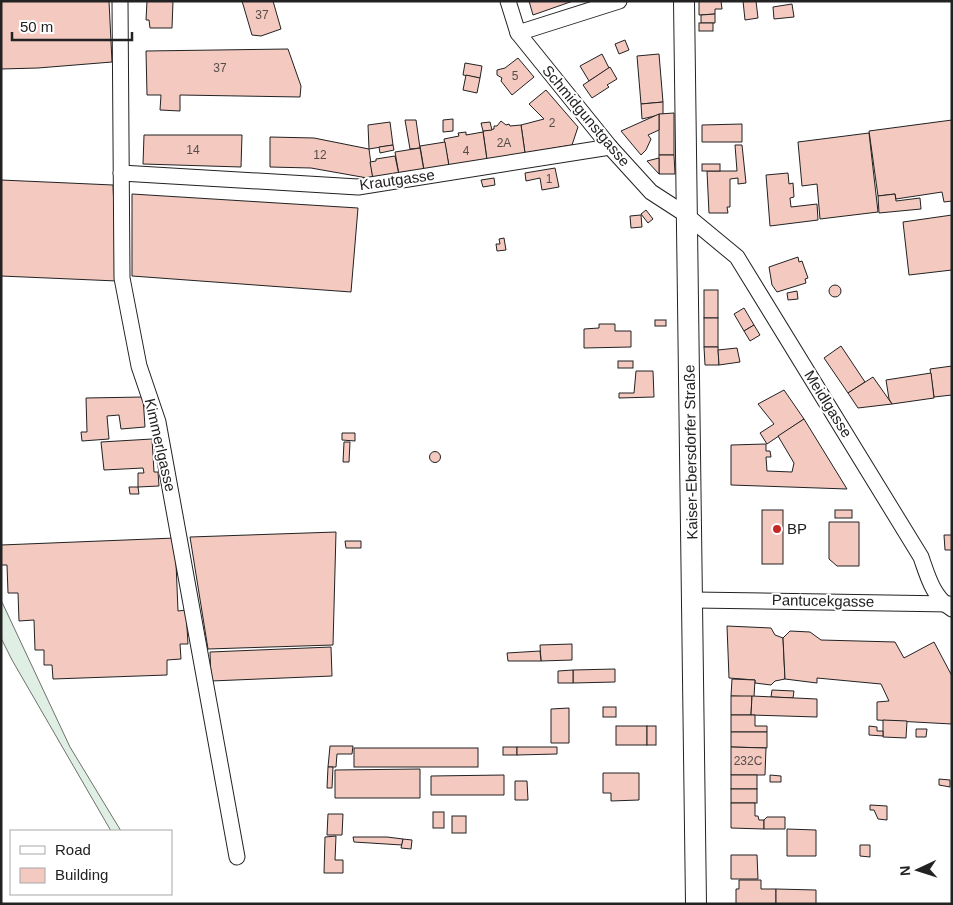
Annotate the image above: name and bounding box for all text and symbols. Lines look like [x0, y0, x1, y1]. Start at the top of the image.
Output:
house number: 37 [255, 8, 269, 22]
scale bar [12, 10, 132, 42]
text: 50 m [20, 18, 53, 35]
house number: 37 [213, 61, 227, 75]
street label: Schmidgunstgasse [539, 62, 634, 170]
house number: 5 [512, 69, 519, 83]
house number: 2 [549, 116, 556, 130]
house number: 2A [497, 136, 511, 150]
house number: 14 [186, 143, 200, 157]
house number: 4 [463, 144, 470, 158]
house number: 12 [313, 148, 327, 162]
street label: Krautgasse [358, 166, 436, 193]
house number: 1 [546, 172, 553, 186]
street label: Kaiser-Ebersdorfer Straße [680, 364, 701, 540]
street label: Meidlgasse [801, 367, 856, 440]
street label: Kimmerlgasse [142, 397, 179, 493]
place label: BP [787, 520, 807, 537]
marker: BP [771, 523, 783, 535]
street label: Pantucekgasse [772, 591, 874, 610]
house number: 232C [734, 754, 763, 768]
legend [10, 830, 172, 895]
text: Road [55, 841, 91, 858]
north arrow [893, 845, 943, 895]
text: N [897, 865, 913, 877]
text: Building [55, 866, 108, 883]

